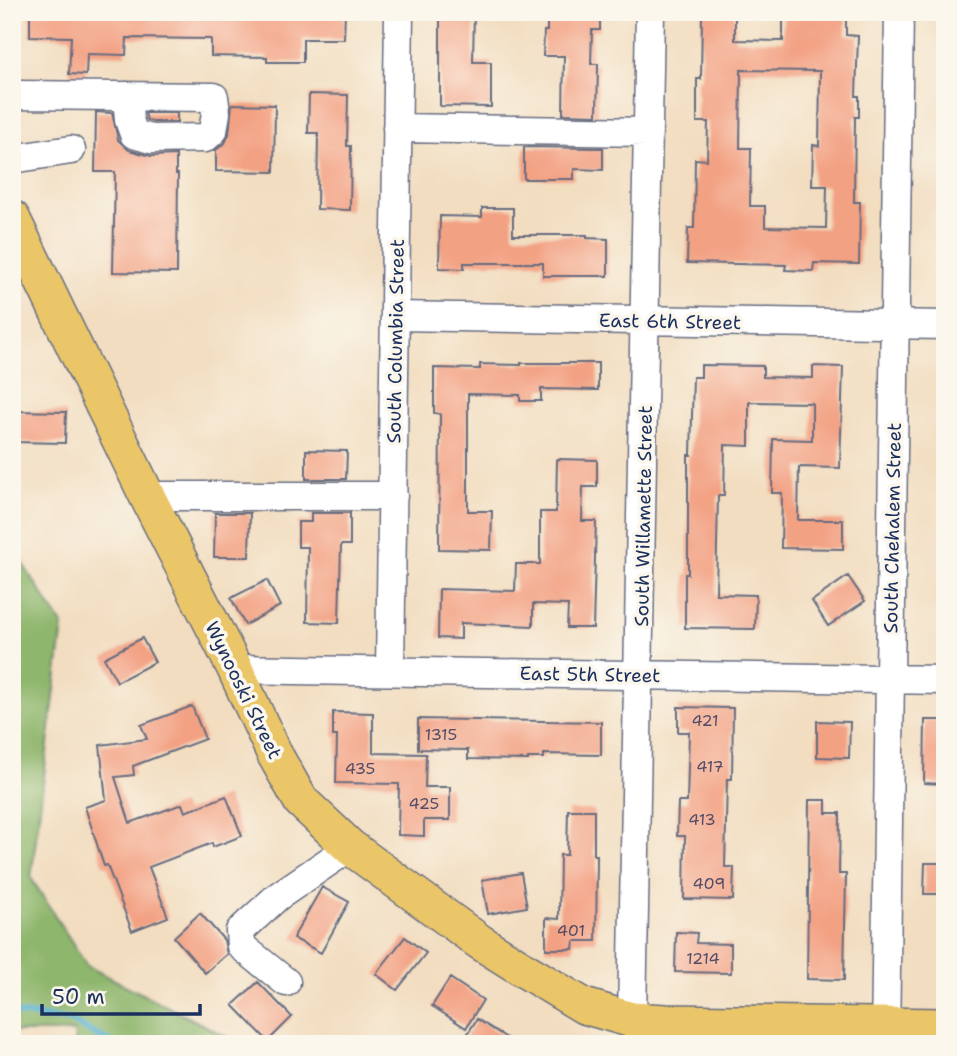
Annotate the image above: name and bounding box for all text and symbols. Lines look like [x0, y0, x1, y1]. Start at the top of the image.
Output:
street label: South Columbia Street [381, 239, 410, 444]
street label: East 6th Street [599, 308, 741, 335]
street label: South Willamette Street [629, 405, 658, 627]
street label: South Chehalem Street [878, 422, 907, 634]
street label: Wynooski Street [199, 617, 288, 763]
street label: East 5th Street [519, 661, 661, 688]
house number: 421 [691, 710, 719, 731]
house number: 1315 [425, 724, 457, 745]
house number: 417 [696, 756, 724, 777]
house number: 435 [345, 758, 375, 779]
house number: 425 [409, 793, 439, 814]
house number: 413 [688, 809, 716, 830]
house number: 409 [692, 873, 726, 894]
house number: 401 [557, 920, 585, 941]
house number: 1214 [686, 948, 720, 969]
scale bar [42, 972, 200, 1016]
text: 50 m [52, 983, 105, 1011]

